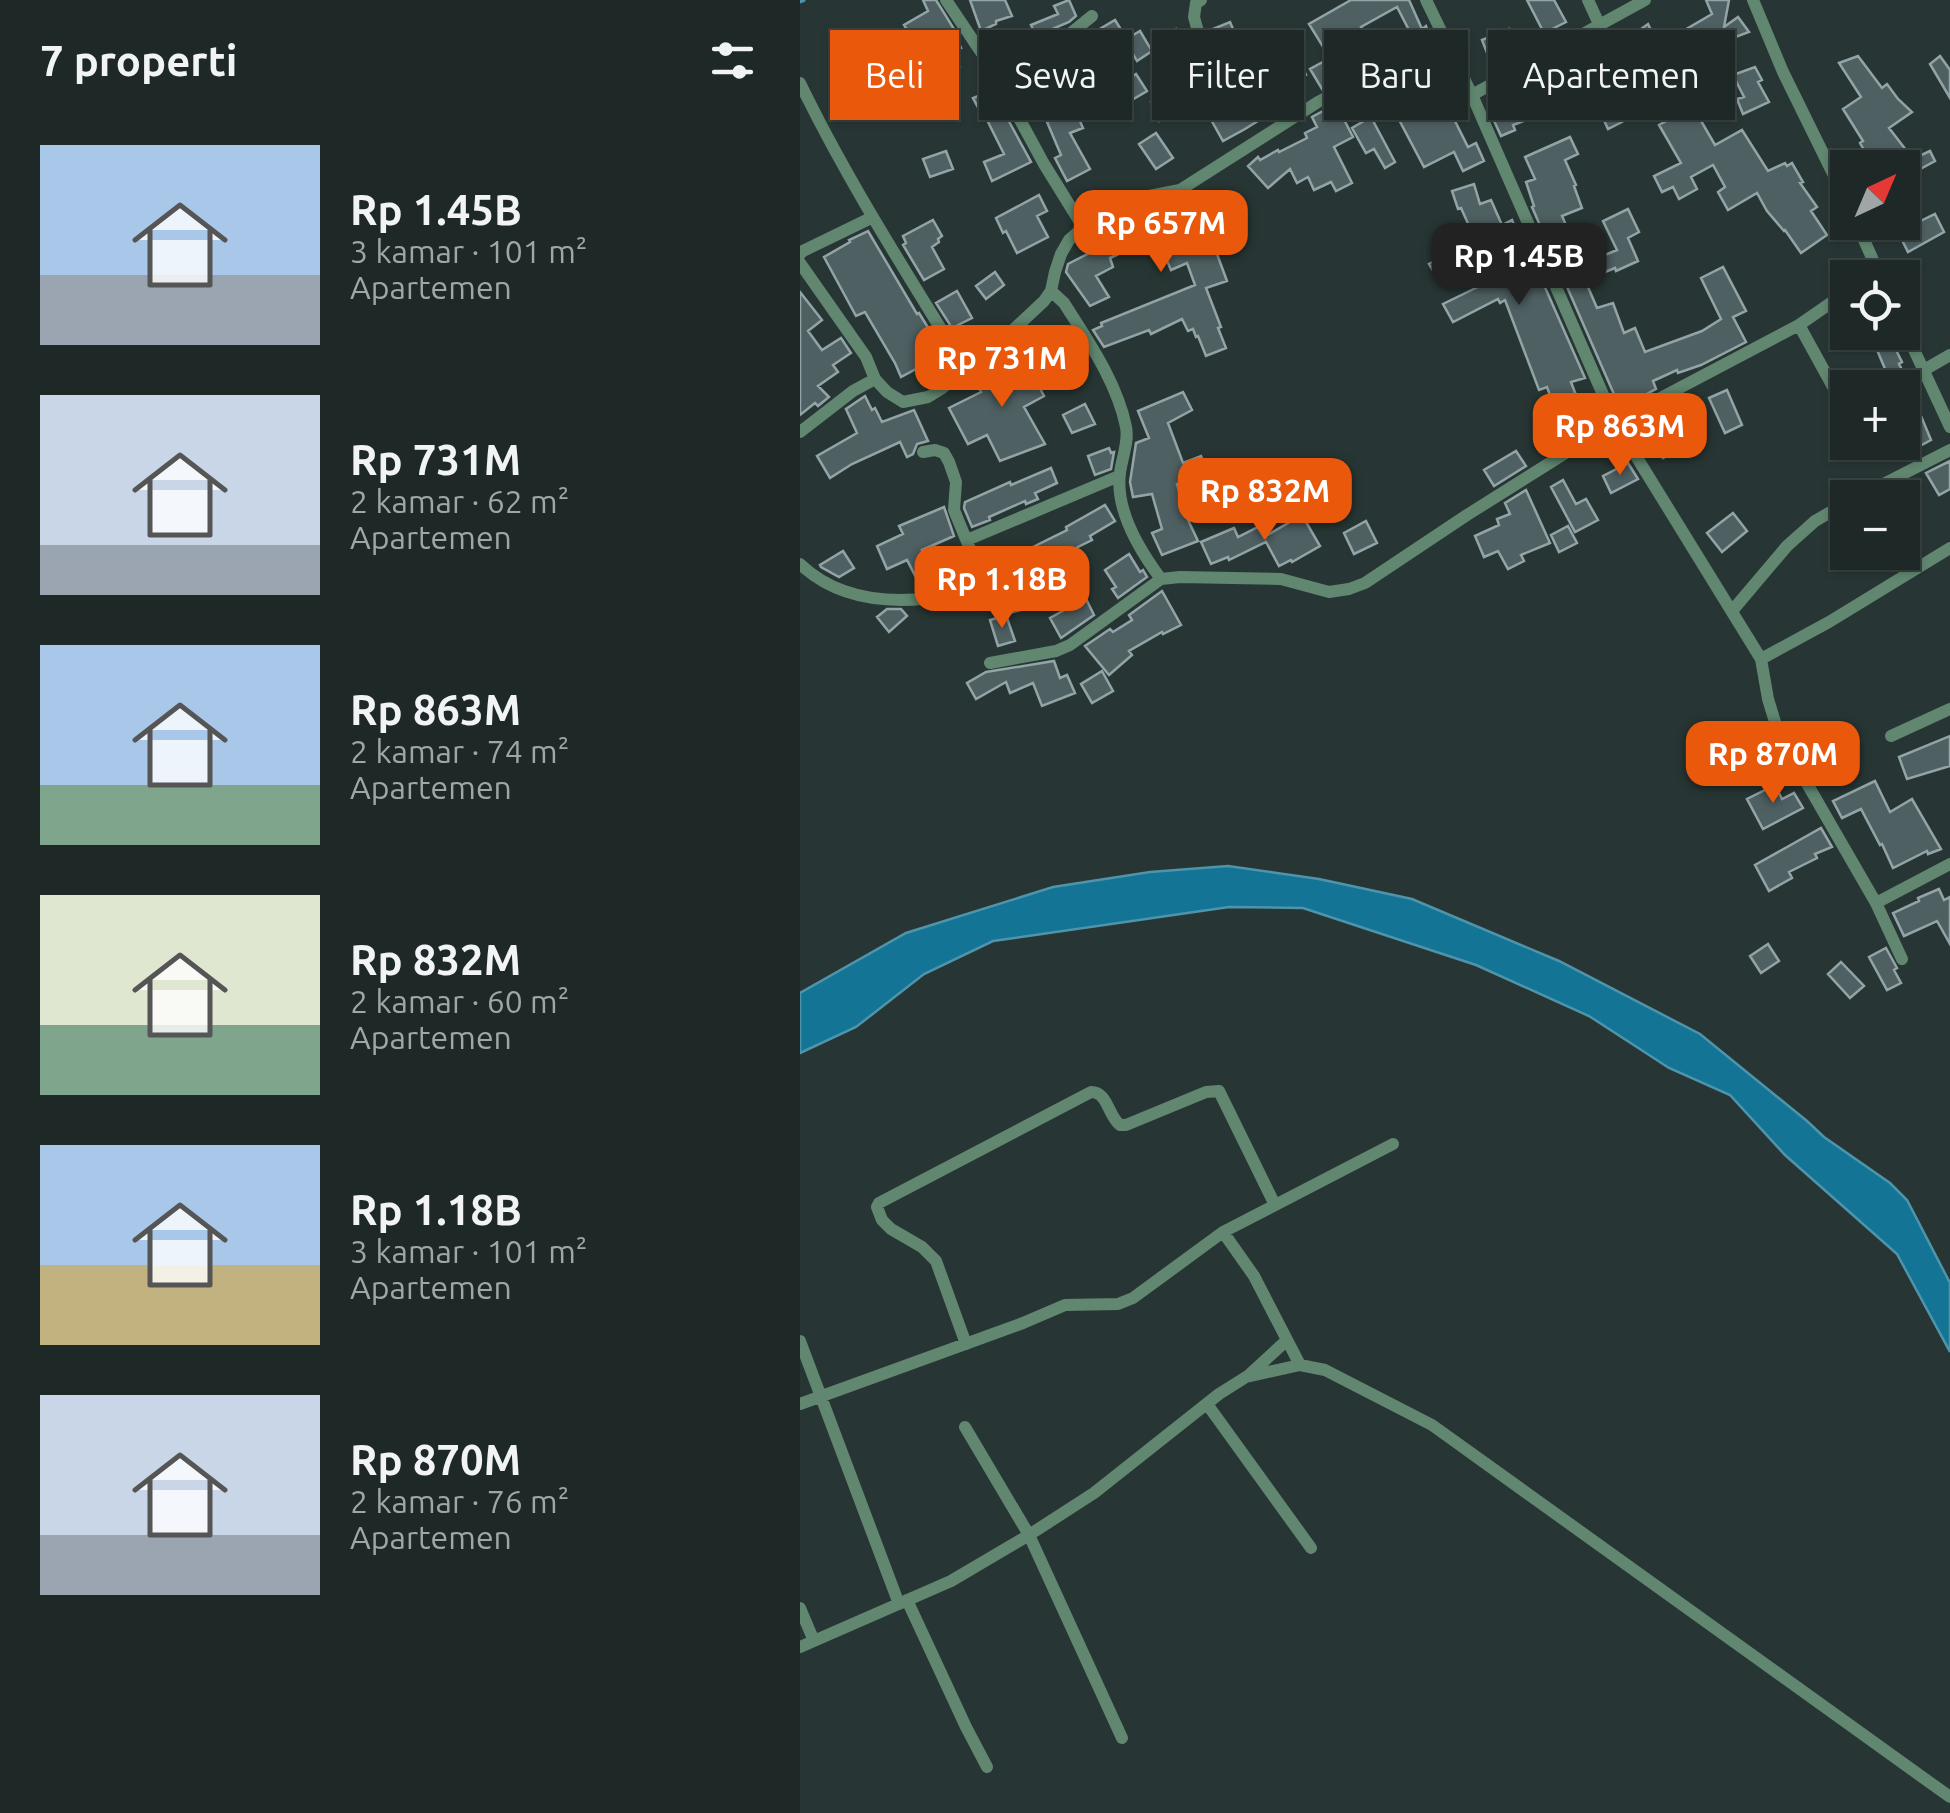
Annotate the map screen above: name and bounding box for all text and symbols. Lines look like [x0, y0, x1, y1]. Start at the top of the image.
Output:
chip: Beli [830, 30, 959, 120]
chip: Sewa [979, 30, 1132, 120]
chip: Filter [1152, 30, 1304, 120]
chip: Baru [1324, 30, 1468, 120]
chip: Apartemen [1488, 30, 1735, 120]
icon: filters [705, 33, 760, 88]
text: 7 properti [40, 37, 237, 84]
north arrow [1830, 150, 1920, 240]
map controls [1830, 150, 1920, 570]
icon: home [120, 185, 240, 305]
text: Rp 1.45B [350, 186, 522, 233]
pin: Rp 657M [1069, 190, 1253, 275]
text: Rp 657M [1096, 204, 1226, 240]
pin: Rp 1.45B [1416, 223, 1622, 308]
text: 3 kamar · 101 m² [350, 233, 587, 269]
text: Rp 1.45B [1454, 237, 1584, 273]
button: locate [1830, 260, 1920, 350]
text: Apartemen [350, 269, 512, 305]
pin: Rp 731M [910, 325, 1094, 410]
text: Rp 731M [937, 339, 1067, 375]
button: + [1830, 370, 1920, 460]
pin: Rp 863M [1528, 393, 1712, 478]
text: Rp 863M [1555, 407, 1685, 443]
icon: home [120, 435, 240, 555]
text: Rp 731M [350, 436, 521, 483]
pin: Rp 832M [1173, 458, 1357, 543]
text: Rp 832M [1200, 472, 1330, 508]
button: − [1830, 480, 1920, 570]
text: 2 kamar · 62 m² [350, 483, 569, 519]
text: Apartemen [350, 519, 512, 555]
pin: Rp 1.18B [899, 546, 1105, 631]
text: Rp 1.18B [937, 560, 1067, 596]
icon: home [120, 685, 240, 805]
text: Rp 863M [350, 686, 521, 733]
pin: Rp 870M [1681, 721, 1865, 806]
text: 2 kamar · 74 m² [350, 733, 569, 769]
text: Rp 870M [1708, 735, 1838, 771]
text: Apartemen [350, 769, 512, 805]
icon: home [120, 935, 240, 1055]
text: Rp 832M [350, 936, 521, 983]
text: 2 kamar · 60 m² [350, 983, 569, 1019]
text: Apartemen [350, 1019, 512, 1055]
icon: home [120, 1185, 240, 1305]
text: Rp 1.18B [350, 1186, 522, 1233]
text: 3 kamar · 101 m² [350, 1233, 587, 1269]
text: Apartemen [350, 1269, 512, 1305]
icon: home [120, 1435, 240, 1555]
text: Rp 870M [350, 1436, 521, 1483]
text: 2 kamar · 76 m² [350, 1483, 569, 1519]
text: Apartemen [350, 1519, 512, 1555]

